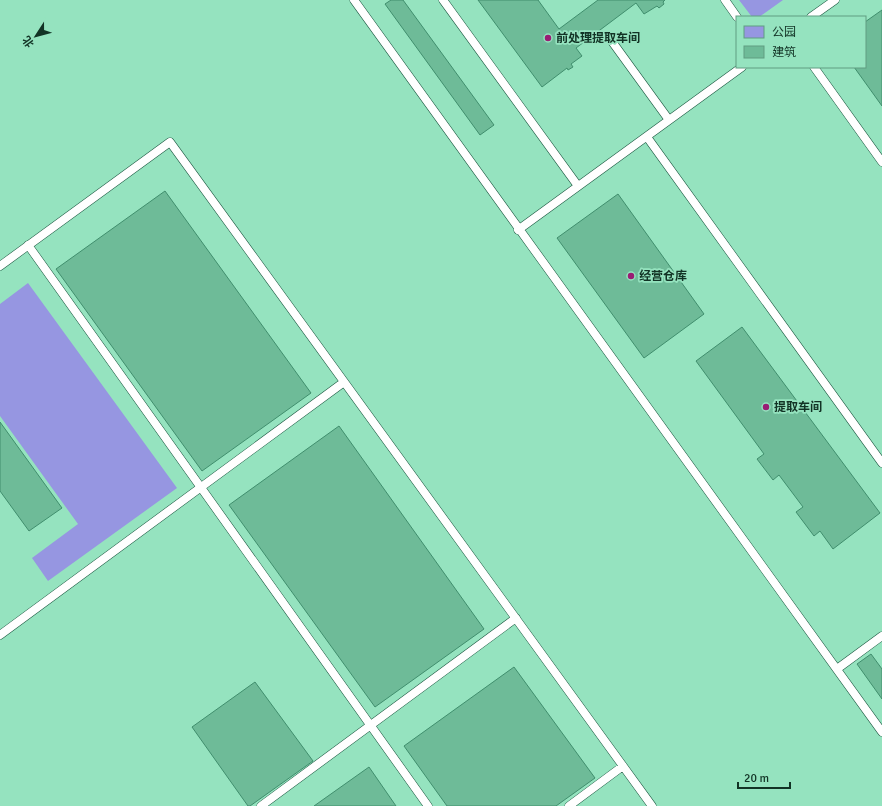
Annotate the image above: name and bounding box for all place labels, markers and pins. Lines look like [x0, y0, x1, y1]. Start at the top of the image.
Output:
place label: 前处理提取车间 [556, 31, 640, 46]
marker: 前处理提取车间 [543, 33, 553, 43]
place label: 经营仓库 [639, 269, 687, 284]
marker: 经营仓库 [626, 271, 636, 281]
place label: 提取车间 [774, 400, 822, 415]
marker: 提取车间 [761, 402, 771, 412]

